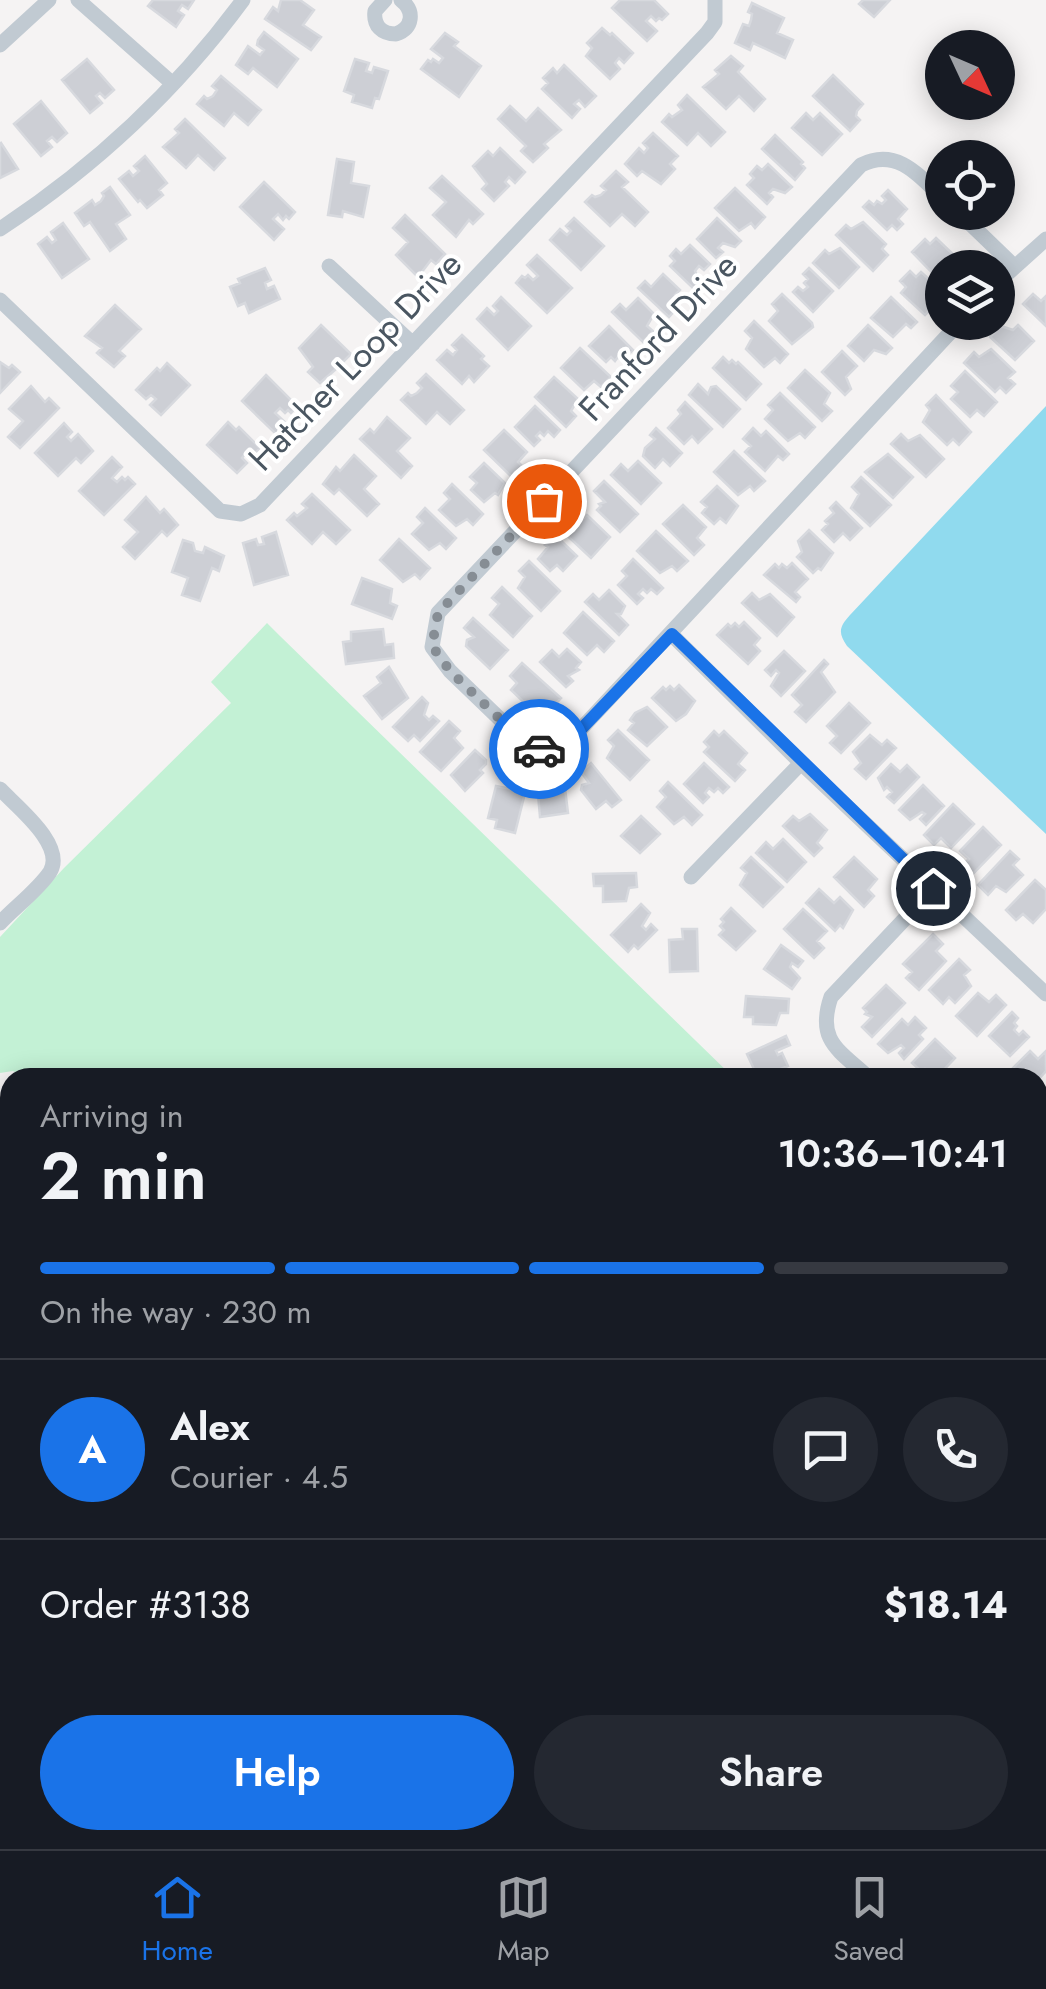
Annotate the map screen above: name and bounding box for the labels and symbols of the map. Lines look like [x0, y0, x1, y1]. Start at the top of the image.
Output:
north arrow [925, 30, 1015, 120]
street label: Hatcher Loop Drive [237, 240, 473, 482]
street label: Franford Drive [567, 242, 749, 432]
pin [502, 459, 587, 544]
courier [489, 699, 589, 799]
pin [891, 846, 976, 931]

